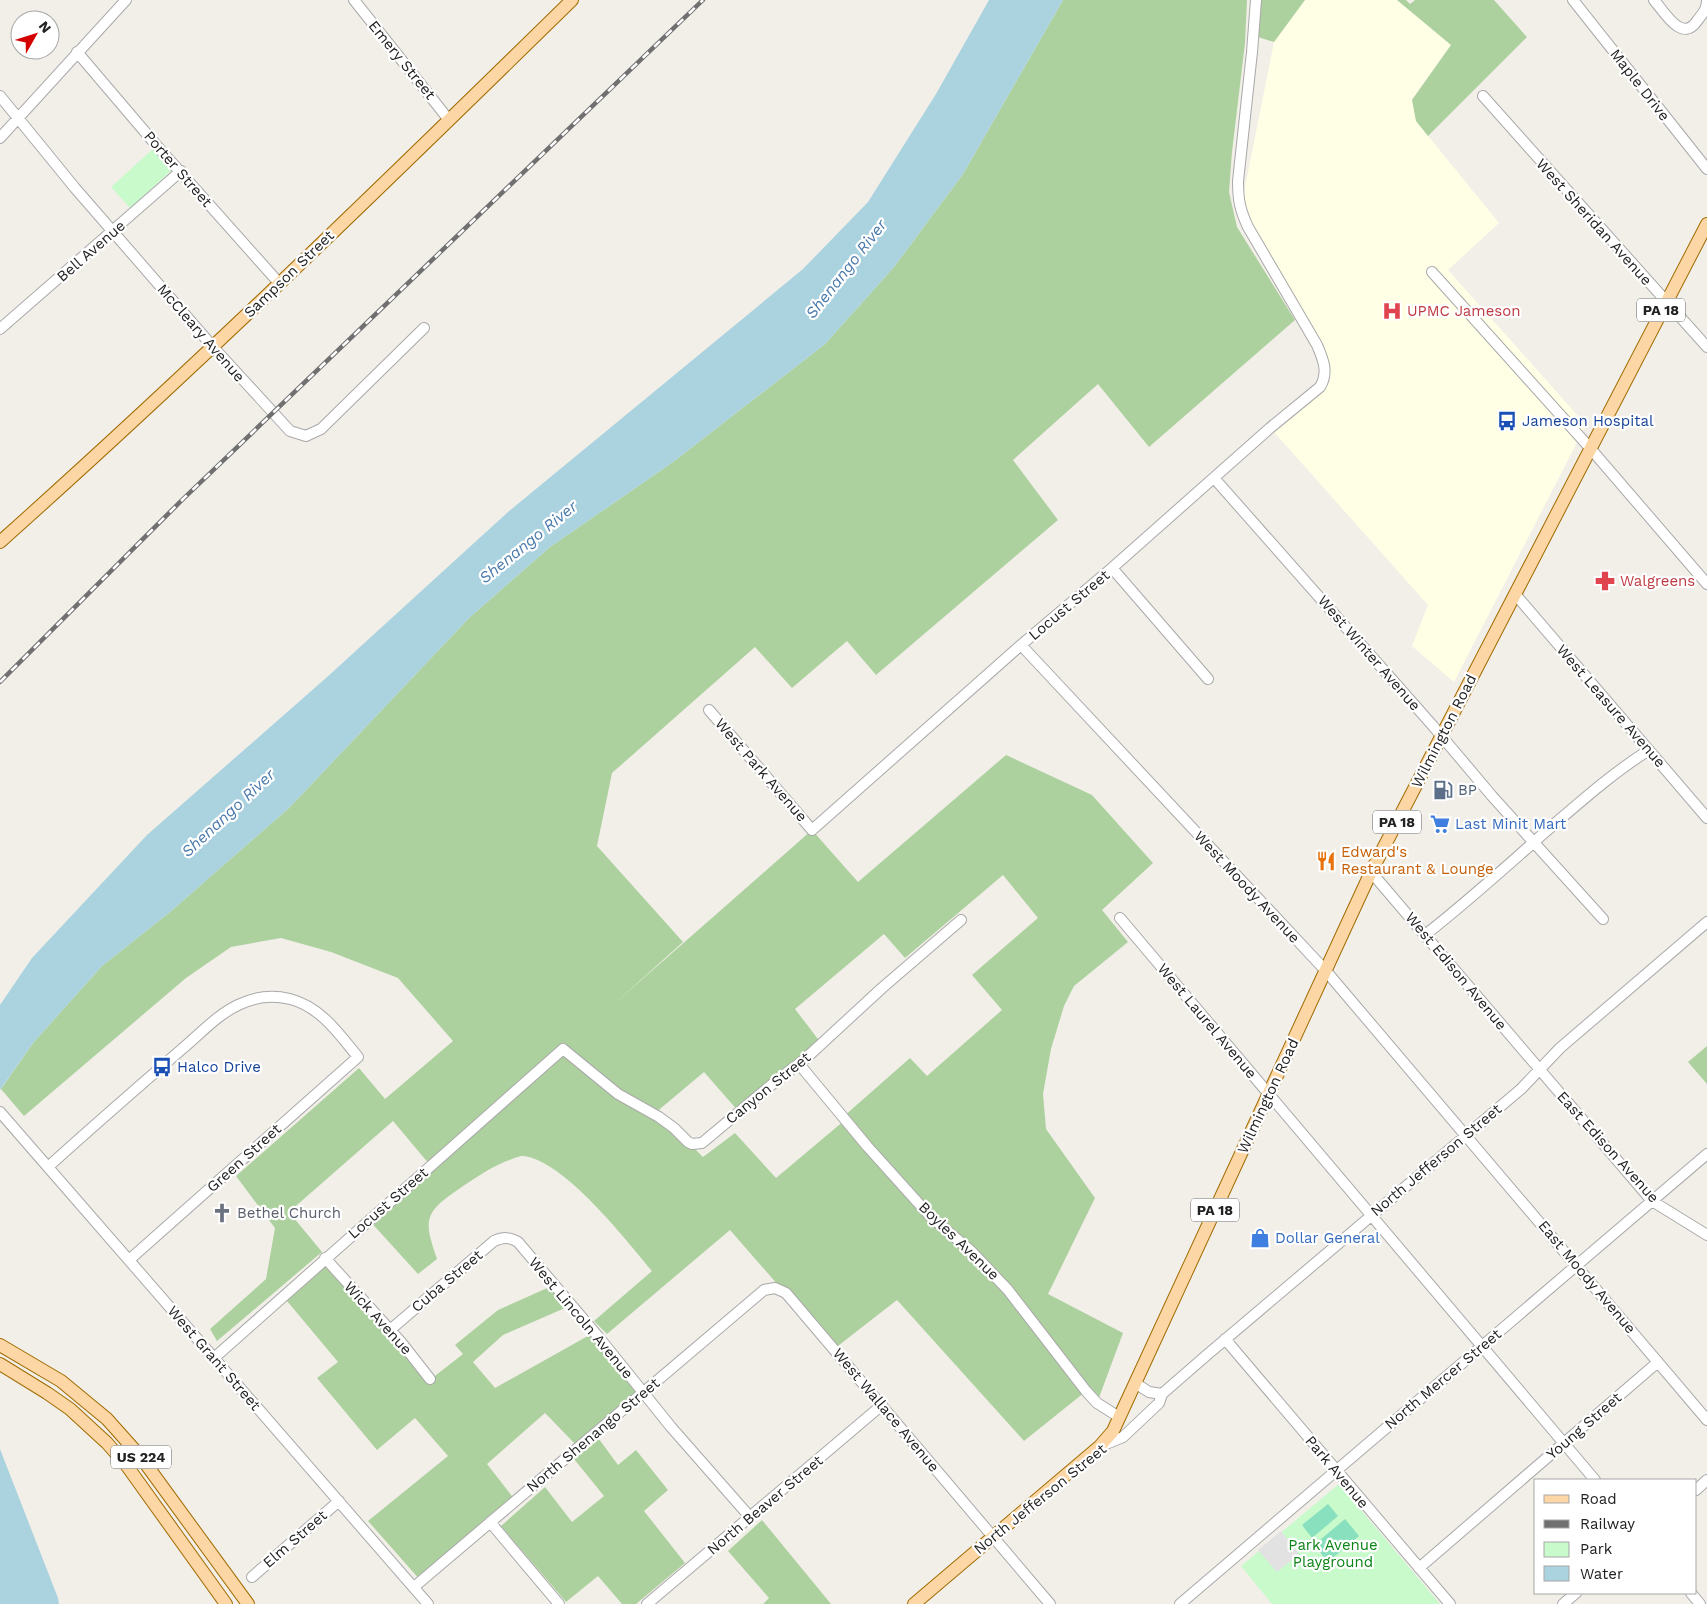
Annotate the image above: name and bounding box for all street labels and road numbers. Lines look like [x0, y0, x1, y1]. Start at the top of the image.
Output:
street label: Emery Street [365, 17, 440, 104]
street label: Maple Drive [1606, 45, 1674, 125]
street label: Porter Street [140, 127, 216, 211]
street label: West Sheridan Avenue [1532, 155, 1656, 289]
street label: Bell Avenue [53, 216, 129, 286]
street label: Sampson Street [240, 226, 338, 322]
street label: McCleary Avenue [154, 280, 248, 386]
road number: PA 18 [1637, 298, 1685, 322]
street label: Locust Street [1025, 566, 1114, 644]
street label: West Winter Avenue [1314, 591, 1424, 715]
street label: West Leasure Avenue [1553, 641, 1669, 771]
street label: Wilmington Road [1408, 671, 1480, 791]
street label: West Park Avenue [711, 715, 811, 825]
road number: PA 18 [1373, 810, 1421, 834]
street label: West Moody Avenue [1190, 827, 1304, 947]
street label: West Edison Avenue [1401, 908, 1511, 1034]
street label: West Laurel Avenue [1154, 960, 1260, 1082]
street label: Wilmington Road [1233, 1036, 1303, 1156]
street label: Canyon Street [722, 1048, 815, 1128]
street label: East Edison Avenue [1553, 1088, 1663, 1206]
street label: North Jefferson Street [1367, 1100, 1506, 1220]
street label: Green Street [203, 1120, 285, 1196]
street label: Locust Street [344, 1163, 432, 1243]
street label: Boyles Avenue [915, 1198, 1003, 1284]
road number: PA 18 [1191, 1198, 1239, 1222]
street label: East Moody Avenue [1534, 1217, 1640, 1337]
street label: Cuba Street [408, 1246, 487, 1316]
street label: West Lincoln Avenue [525, 1254, 637, 1382]
street label: Wick Avenue [340, 1278, 416, 1358]
street label: West Grant Street [164, 1302, 265, 1415]
street label: North Mercer Street [1381, 1325, 1505, 1433]
street label: West Wallace Avenue [829, 1344, 943, 1476]
street label: North Shenango Street [523, 1374, 664, 1496]
street label: Young Street [1543, 1388, 1626, 1463]
street label: Park Avenue [1301, 1432, 1373, 1512]
street label: North Jefferson Street [970, 1440, 1110, 1558]
road number: US 224 [111, 1445, 171, 1468]
street label: North Beaver Street [704, 1451, 827, 1559]
street label: Elm Street [259, 1506, 331, 1572]

